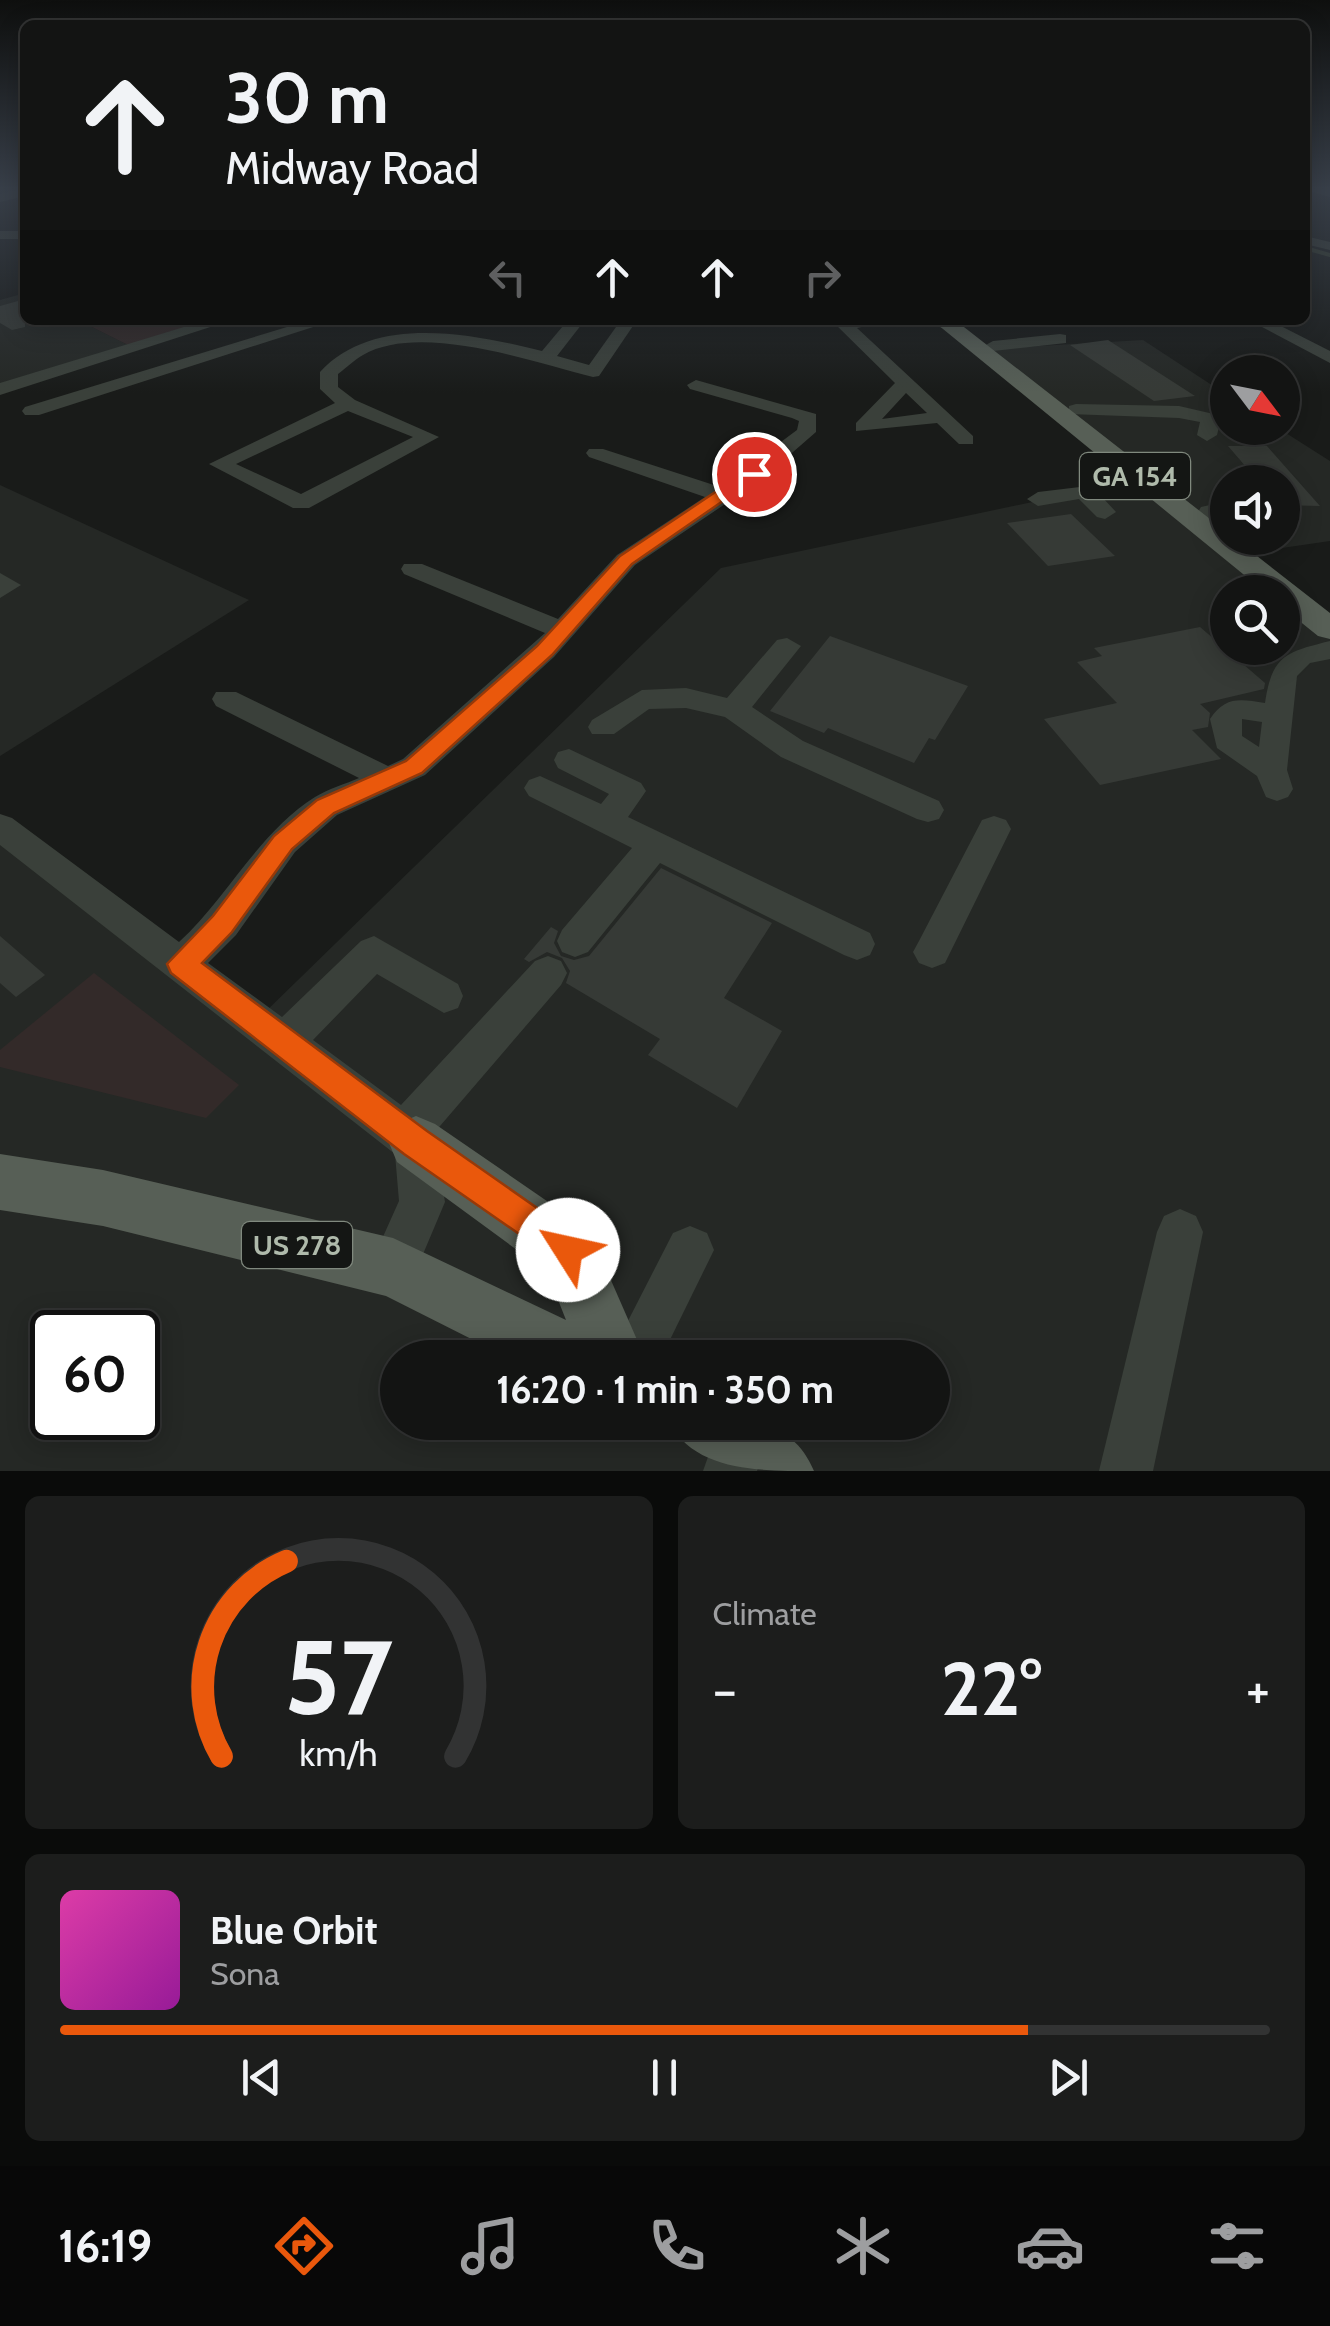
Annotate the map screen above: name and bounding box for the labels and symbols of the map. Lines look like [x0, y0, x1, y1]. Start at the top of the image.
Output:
north arrow [1210, 355, 1300, 445]
pin [712, 432, 797, 517]
road number: GA 154 [1080, 453, 1190, 499]
position arrow [516, 1198, 620, 1302]
road number: US 278 [242, 1222, 352, 1268]
speed limit sign: 60 [30, 1310, 160, 1440]

